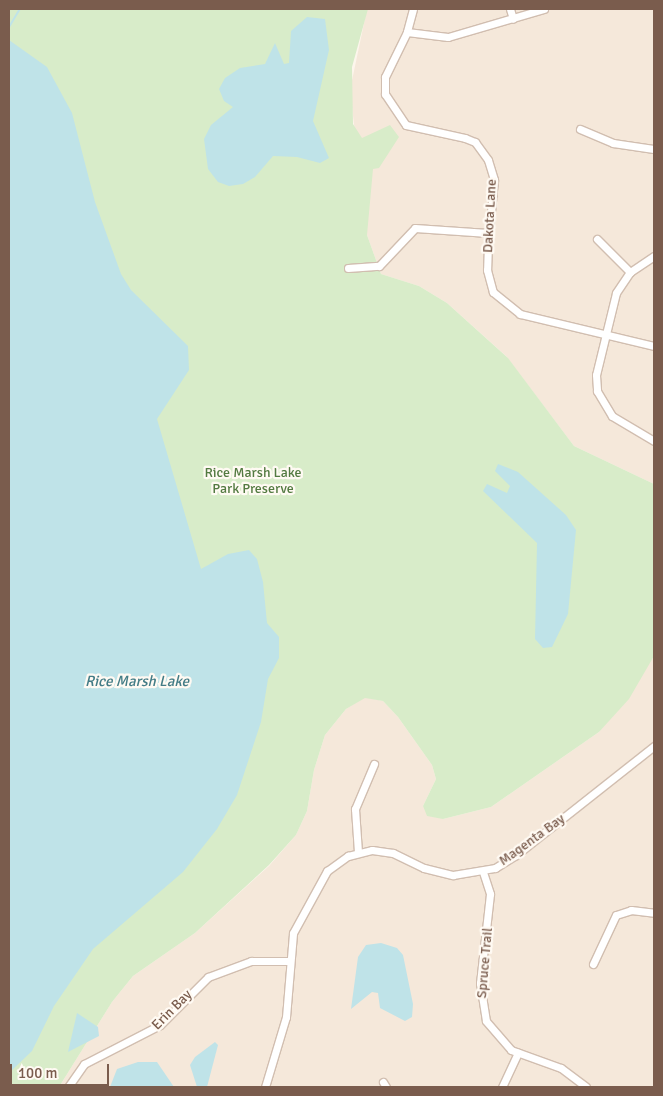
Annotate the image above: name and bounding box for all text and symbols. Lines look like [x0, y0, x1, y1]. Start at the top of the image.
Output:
street label: Dakota Lane [480, 179, 500, 253]
park label: Rice Marsh Lake Park Preserve [204, 465, 302, 498]
water label: Rice Marsh Lake [85, 673, 189, 691]
street label: Magenta Bay [496, 810, 568, 870]
street label: Spruce Trail [474, 927, 496, 999]
street label: Erin Bay [148, 986, 196, 1034]
scale bar [12, 1054, 111, 1086]
text: 100 m [18, 1064, 58, 1082]

